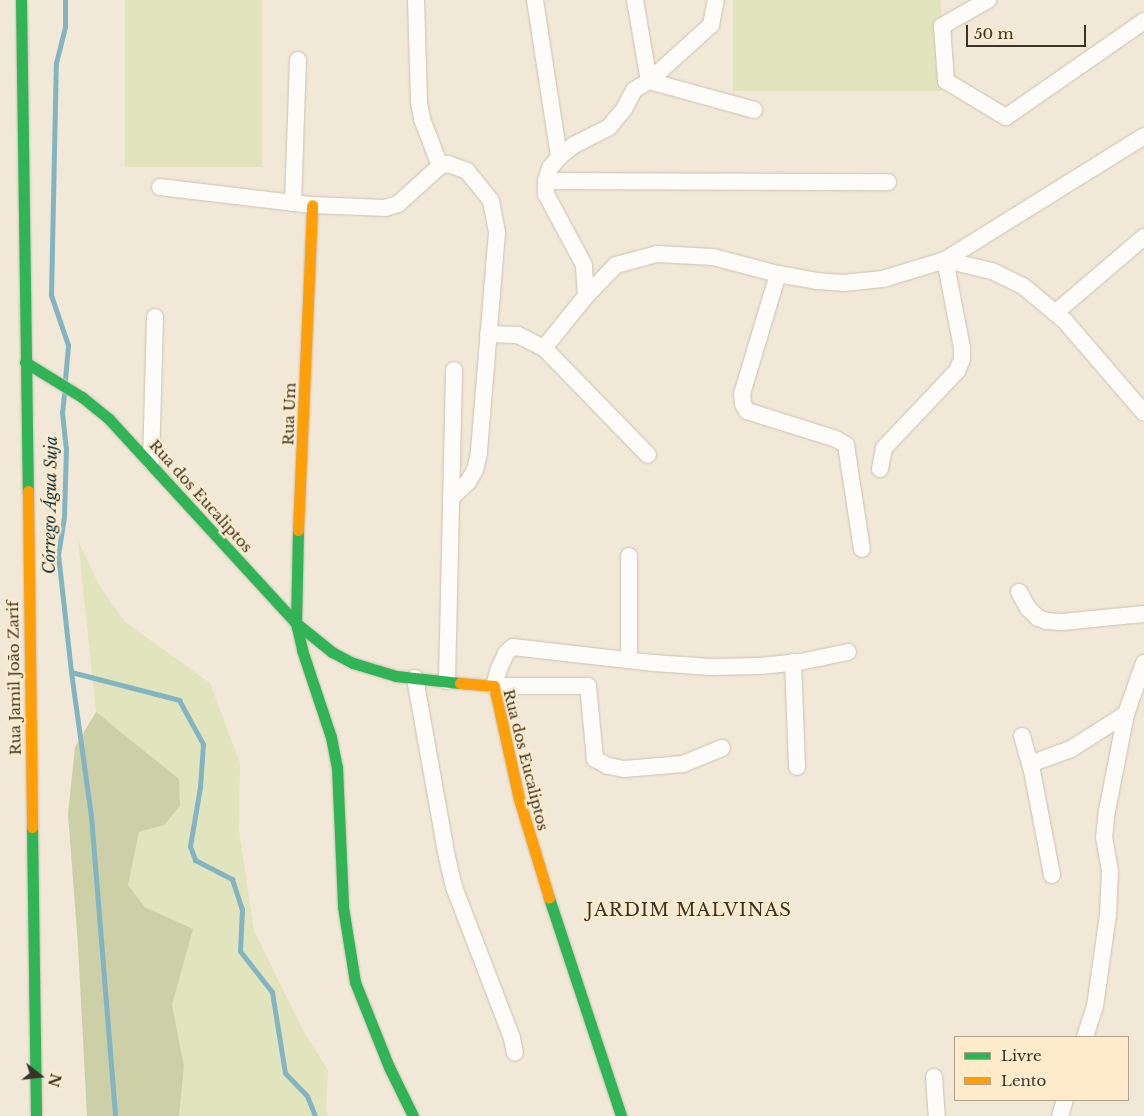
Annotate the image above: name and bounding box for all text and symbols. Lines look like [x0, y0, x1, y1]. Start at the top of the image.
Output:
scale bar [969, 15, 1089, 47]
text: 50 m [974, 24, 1014, 43]
street label: Rua Um [279, 382, 299, 446]
water label: Córrego Água Suja [39, 435, 61, 575]
street label: Rua dos Eucaliptos [146, 436, 256, 556]
street label: Rua Jamil João Zarif [4, 601, 24, 755]
street label: Rua dos Eucaliptos [500, 687, 552, 833]
district label: JARDIM MALVINAS [584, 899, 794, 921]
legend [954, 1036, 1129, 1101]
text: Livre [1001, 1046, 1042, 1065]
north arrow [15, 1051, 65, 1101]
text: N [44, 1071, 65, 1089]
text: Lento [1001, 1071, 1046, 1090]

